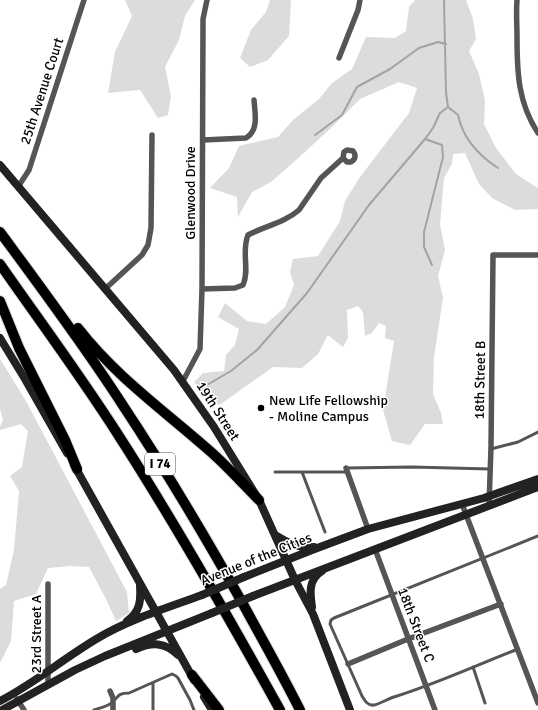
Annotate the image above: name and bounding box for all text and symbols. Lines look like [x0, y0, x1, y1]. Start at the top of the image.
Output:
street label: 25th Avenue Court [17, 35, 67, 147]
street label: Glenwood Drive [182, 146, 199, 240]
street label: 18th Street B [471, 340, 489, 420]
street label: 19th Street [193, 378, 243, 444]
place label: New Life Fellowship - Moline Campus [269, 392, 388, 425]
marker: New Life Fellowship - Moline Campus [256, 403, 266, 413]
road number: I 74 [145, 453, 175, 475]
street label: Avenue of the Cities [198, 529, 314, 589]
street label: 18th Street C [394, 585, 438, 665]
street label: 23rd Street A [28, 594, 45, 673]

